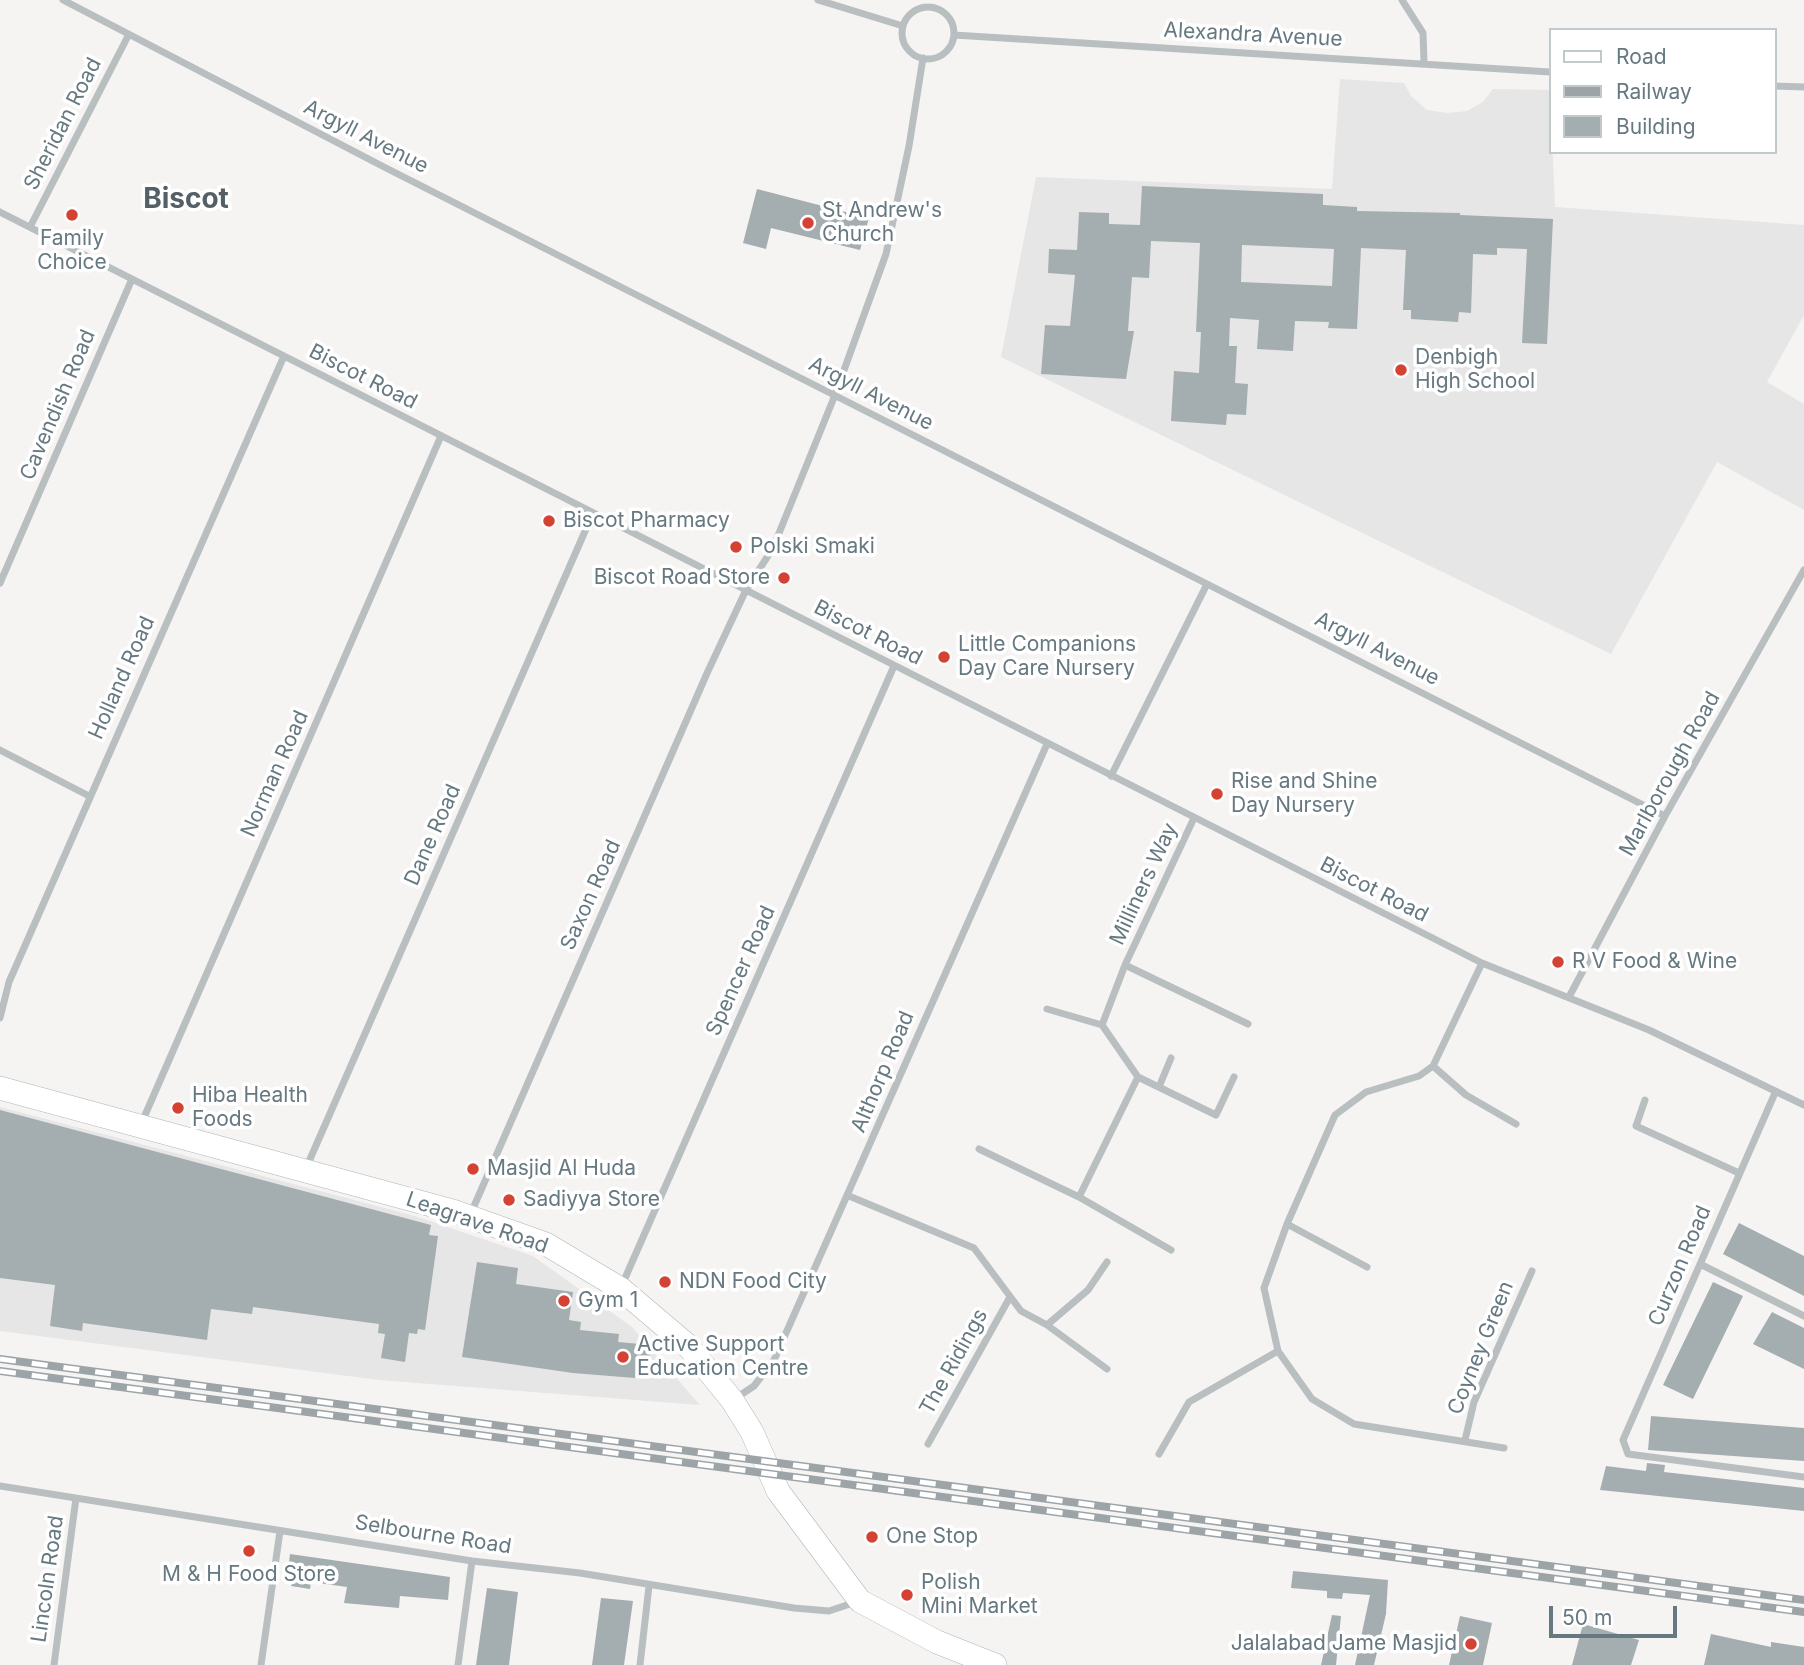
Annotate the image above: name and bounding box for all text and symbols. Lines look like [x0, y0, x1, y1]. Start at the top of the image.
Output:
street label: Alexandra Avenue [1163, 18, 1343, 52]
legend [1548, 28, 1776, 154]
text: Road [1616, 44, 1667, 69]
street label: Sheridan Road [19, 54, 107, 194]
text: Railway [1616, 79, 1692, 104]
street label: Argyll Avenue [299, 95, 433, 179]
text: Building [1616, 114, 1696, 139]
district label: Biscot [143, 183, 229, 217]
place label: St Andrew's Church [822, 198, 942, 248]
marker: Family Choice [64, 207, 80, 223]
marker: St Andrew's Church [800, 215, 816, 231]
place label: Family Choice [37, 226, 107, 276]
street label: Cavendish Road [15, 326, 101, 484]
street label: Biscot Road [305, 339, 421, 415]
place label: Denbigh High School [1415, 345, 1535, 395]
street label: Argyll Avenue [804, 352, 938, 436]
marker: Denbigh High School [1393, 362, 1409, 378]
place label: Biscot Pharmacy [563, 508, 730, 534]
marker: Biscot Pharmacy [541, 513, 557, 529]
place label: Polski Smaki [750, 534, 875, 560]
marker: Polski Smaki [728, 539, 744, 555]
place label: Biscot Road Store [594, 565, 770, 591]
marker: Biscot Road Store [776, 570, 792, 586]
street label: Biscot Road [810, 595, 926, 671]
street label: Argyll Avenue [1310, 607, 1444, 691]
street label: Holland Road [84, 613, 160, 743]
place label: Little Companions Day Care Nursery [958, 632, 1136, 682]
marker: Little Companions Day Care Nursery [936, 649, 952, 665]
street label: Marlborough Road [1614, 687, 1726, 861]
street label: Norman Road [236, 707, 314, 841]
place label: Rise and Shine Day Nursery [1231, 769, 1377, 819]
street label: Dane Road [399, 780, 467, 890]
marker: Rise and Shine Day Nursery [1209, 786, 1225, 802]
street label: Milliners Way [1105, 819, 1183, 949]
street label: Saxon Road [556, 836, 626, 954]
street label: Biscot Road [1316, 852, 1432, 928]
street label: Spencer Road [701, 902, 781, 1040]
place label: R V Food & Wine [1572, 949, 1737, 975]
marker: R V Food & Wine [1550, 954, 1566, 970]
street label: Althorp Road [846, 1008, 920, 1136]
place label: Hiba Health Foods [192, 1083, 308, 1133]
marker: Hiba Health Foods [170, 1100, 186, 1116]
place label: Masjid Al Huda [487, 1156, 636, 1182]
marker: Masjid Al Huda [465, 1161, 481, 1177]
street label: Leagrave Road [403, 1187, 551, 1259]
place label: Sadiyya Store [523, 1187, 660, 1213]
marker: Sadiyya Store [501, 1192, 517, 1208]
street label: Curzon Road [1643, 1202, 1717, 1330]
place label: NDN Food City [679, 1269, 827, 1295]
marker: NDN Food City [657, 1274, 673, 1290]
street label: Coyney Green [1443, 1278, 1519, 1418]
place label: Gym 1 [578, 1288, 638, 1314]
marker: Gym 1 [556, 1293, 572, 1309]
street label: The Ridings [915, 1305, 993, 1419]
place label: Active Support Education Centre [637, 1332, 808, 1382]
marker: Active Support Education Centre [615, 1349, 631, 1365]
street label: Selbourne Road [353, 1510, 513, 1560]
street label: Lincoln Road [27, 1514, 69, 1644]
place label: One Stop [886, 1524, 978, 1550]
marker: One Stop [864, 1529, 880, 1545]
marker: M & H Food Store [241, 1543, 257, 1559]
place label: M & H Food Store [162, 1562, 336, 1588]
place label: Polish Mini Market [921, 1570, 1038, 1620]
marker: Polish Mini Market [899, 1587, 915, 1603]
scale bar [1552, 1592, 1680, 1636]
text: 50 m [1562, 1605, 1612, 1630]
place label: Jalalabad Jame Masjid [1231, 1631, 1457, 1657]
marker: Jalalabad Jame Masjid [1463, 1636, 1479, 1652]

